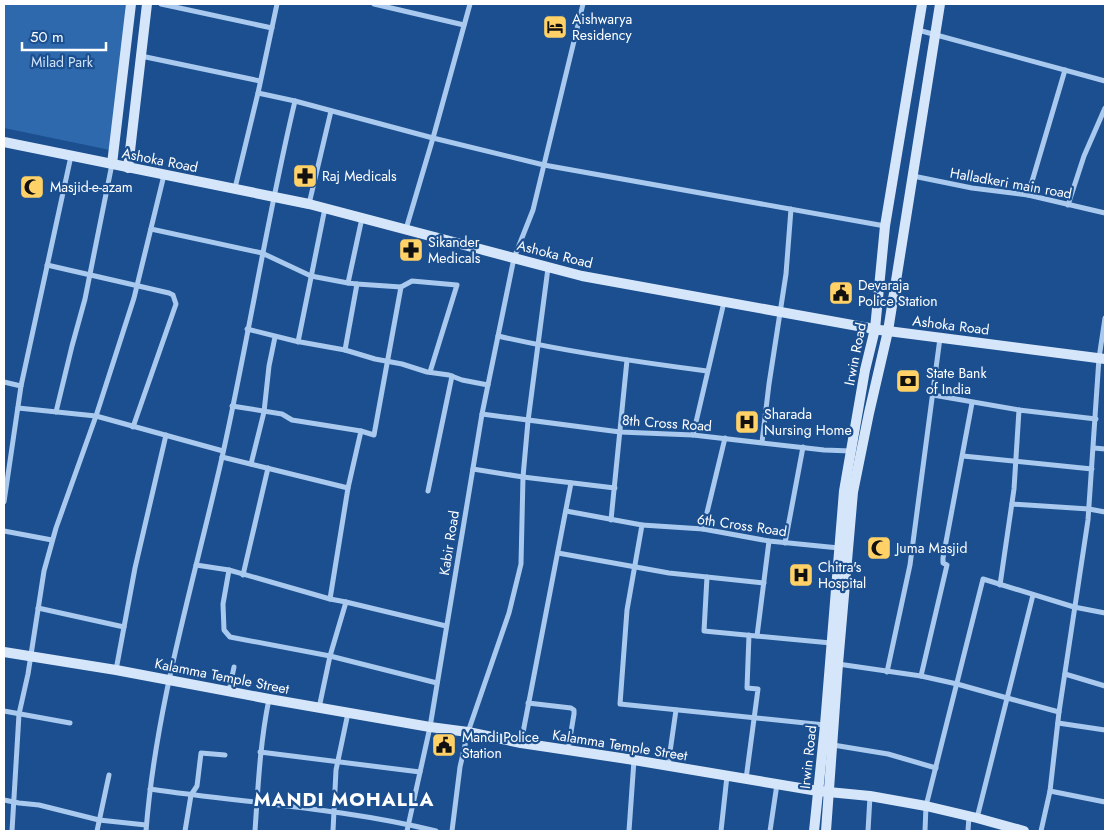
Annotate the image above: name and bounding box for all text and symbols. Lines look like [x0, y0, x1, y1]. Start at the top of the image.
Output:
place label: Aishwarya Residency [572, 9, 633, 45]
hotel icon: Aishwarya Residency [542, 14, 568, 40]
scale bar [22, 20, 106, 52]
text: 50 m [30, 26, 64, 48]
park label: Milad Park [31, 52, 94, 72]
street label: Ashoka Road [120, 143, 200, 177]
street label: Halladkeri main road [948, 162, 1074, 204]
pharmacy icon: Raj Medicals [292, 163, 318, 189]
place label: Raj Medicals [322, 166, 397, 186]
mosque icon: Masjid-e-azam [19, 174, 45, 200]
place label: Masjid-e-azam [50, 177, 133, 197]
place label: Sikander Medicals [428, 232, 481, 268]
street label: Ashoka Road [515, 235, 595, 273]
pharmacy icon: Sikander Medicals [398, 237, 424, 263]
place label: Devaraja Police Station [858, 275, 938, 311]
public building icon: Devaraja Police Station [828, 280, 854, 306]
street label: Ashoka Road [911, 310, 991, 340]
street label: Irwin Road [839, 321, 871, 387]
place label: State Bank of India [926, 363, 987, 399]
bank icon: State Bank of India [895, 368, 921, 394]
place label: Sharada Nursing Home [764, 404, 852, 440]
hospital icon: Sharada Nursing Home [734, 409, 760, 435]
street label: 8th Cross Road [621, 410, 713, 436]
street label: Kabir Road [434, 509, 464, 577]
street label: 6th Cross Road [696, 509, 788, 541]
mosque icon: Juma Masjid [866, 535, 892, 561]
place label: Juma Masjid [894, 538, 967, 558]
place label: Chitra's Hospital [818, 557, 866, 593]
hospital icon: Chitra's Hospital [788, 562, 814, 588]
street label: Kalamma Temple Street [153, 653, 292, 699]
street label: Kalamma Temple Street [551, 724, 690, 766]
street label: Irwin Road [795, 724, 821, 790]
place label: Mandi Police Station [462, 727, 539, 763]
public building icon: Mandi Police Station [431, 732, 457, 758]
district label: MANDI MOHALLA [254, 786, 434, 813]

